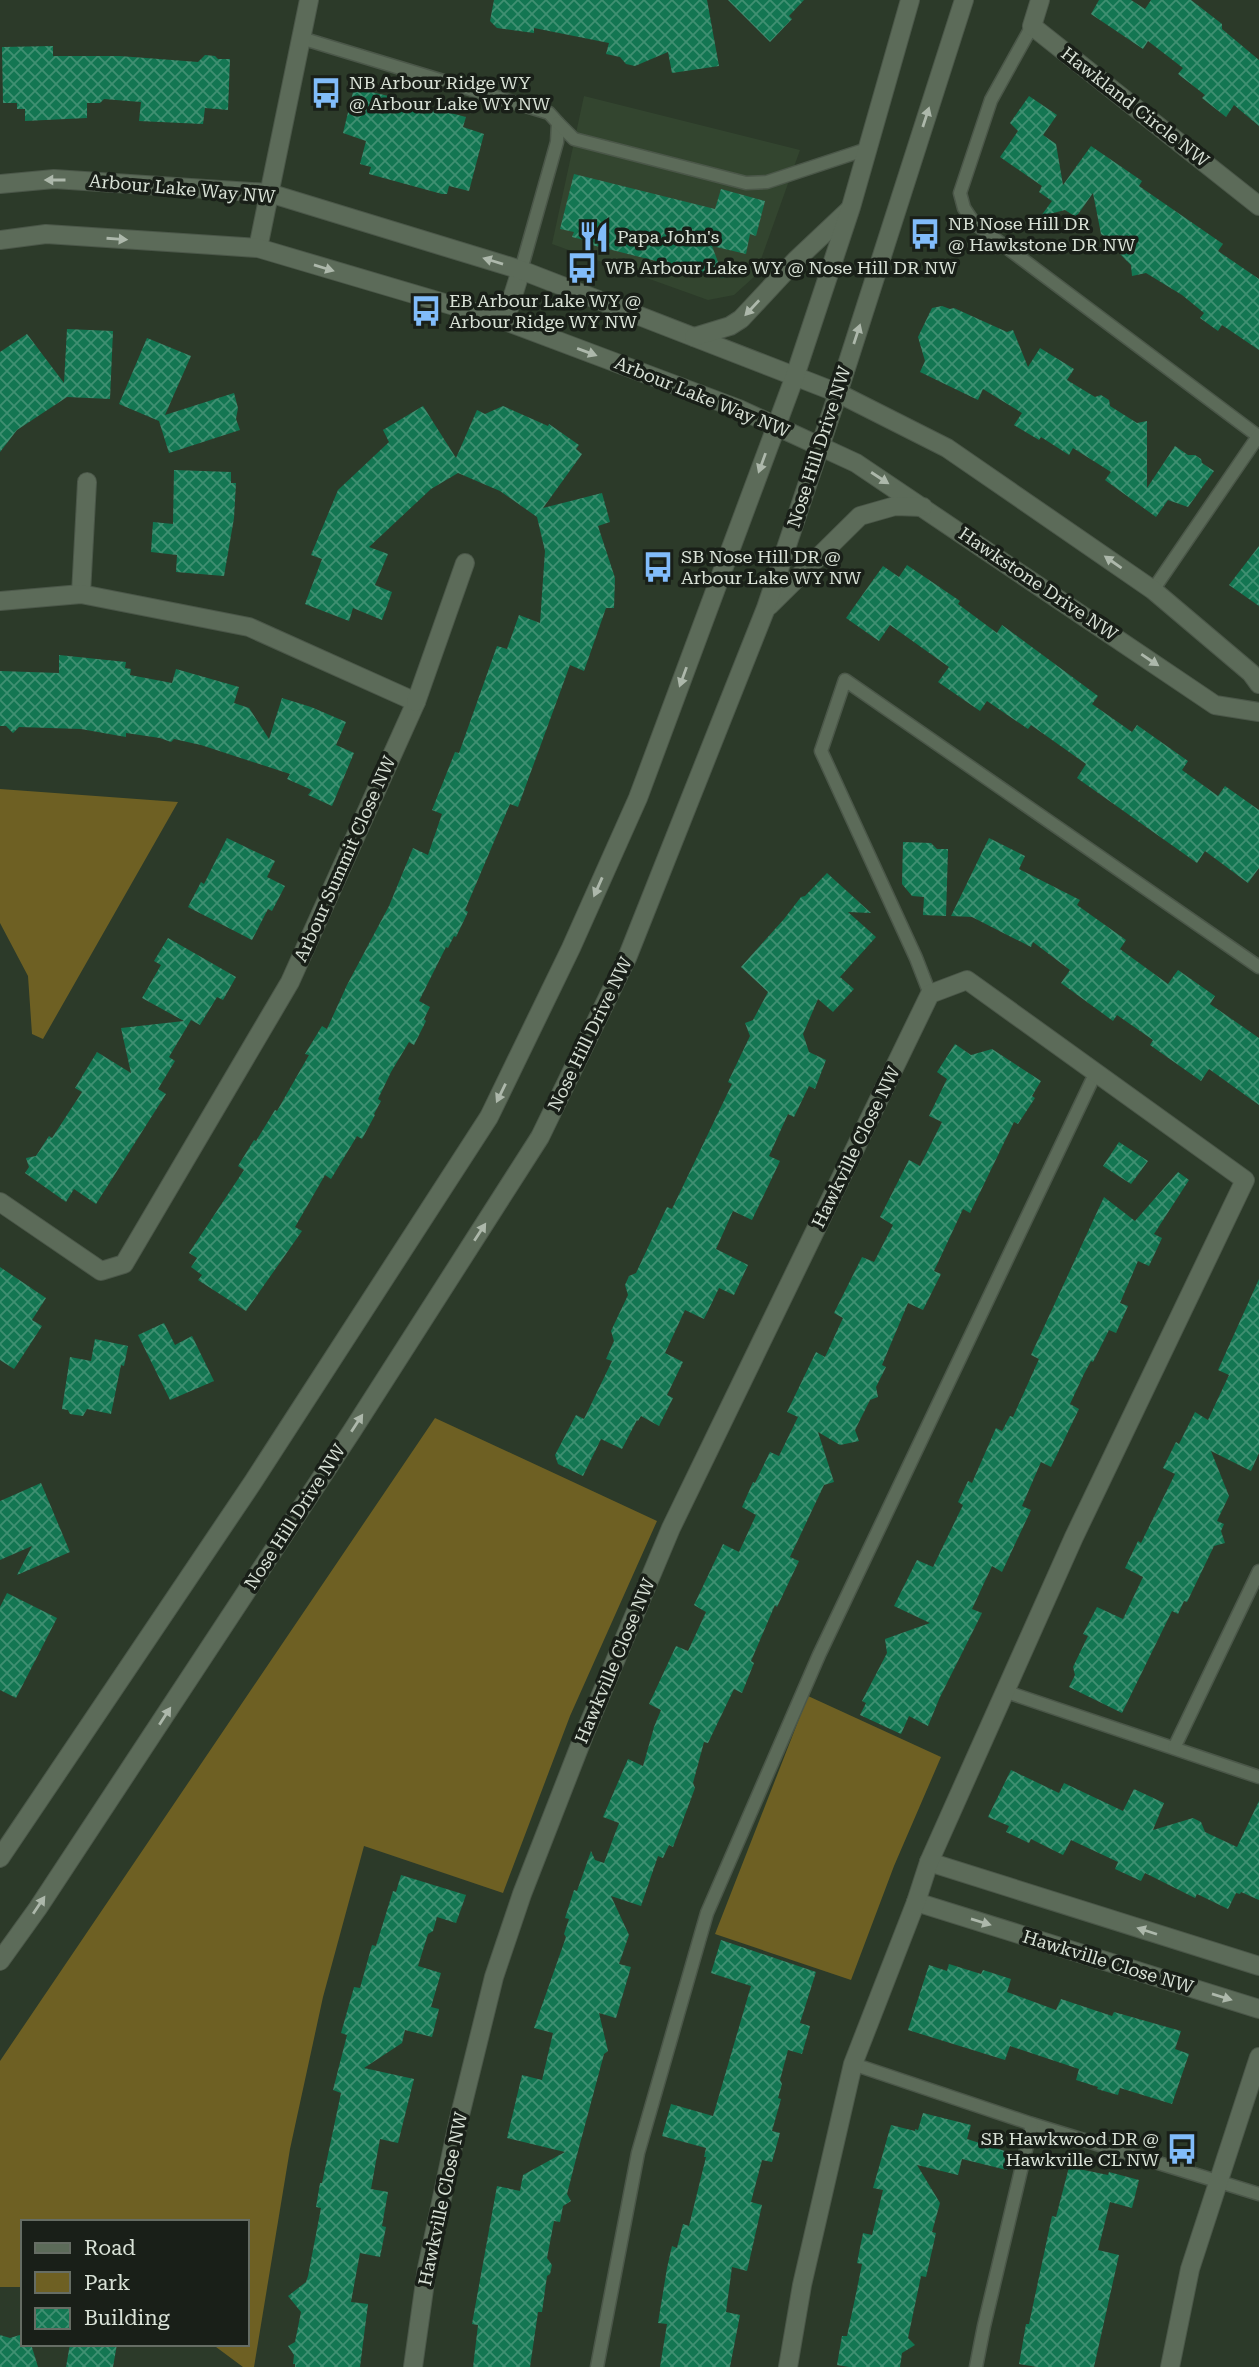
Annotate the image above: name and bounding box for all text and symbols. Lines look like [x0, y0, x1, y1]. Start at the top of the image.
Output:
street label: Hawkland Circle NW [1057, 42, 1214, 171]
place label: NB Arbour Ridge WY @ Arbour Lake WY NW [349, 72, 551, 114]
bus stop icon: NB Arbour Ridge WY @ Arbour Lake WY NW [309, 76, 343, 110]
one-way arrow [922, 106, 932, 127]
street label: Arbour Lake Way NW [88, 170, 277, 207]
one-way arrow [44, 174, 66, 186]
place label: NB Nose Hill DR @ Hawkstone DR NW [948, 213, 1136, 255]
bus stop icon: NB Nose Hill DR @ Hawkstone DR NW [908, 217, 942, 251]
restaurant icon: Papa John's [577, 220, 611, 254]
place label: Papa John's [617, 226, 719, 247]
one-way arrow [106, 234, 128, 245]
bus stop icon: WB Arbour Lake WY @ Nose Hill DR NW [565, 251, 599, 285]
one-way arrow [482, 256, 503, 266]
place label: WB Arbour Lake WY @ Nose Hill DR NW [605, 257, 957, 278]
one-way arrow [313, 263, 334, 273]
place label: EB Arbour Lake WY @ Arbour Ridge WY NW [449, 290, 641, 332]
bus stop icon: EB Arbour Lake WY @ Arbour Ridge WY NW [409, 294, 443, 328]
one-way arrow [744, 299, 760, 316]
one-way arrow [852, 323, 862, 344]
one-way arrow [576, 347, 597, 358]
street label: Arbour Lake Way NW [612, 352, 793, 442]
street label: Nose Hill Drive NW [782, 363, 855, 530]
one-way arrow [756, 453, 767, 474]
one-way arrow [870, 472, 889, 485]
street label: Hawkstone Drive NW [955, 523, 1122, 645]
place label: SB Nose Hill DR @ Arbour Lake WY NW [681, 546, 862, 588]
bus stop icon: SB Nose Hill DR @ Arbour Lake WY NW [641, 550, 675, 584]
one-way arrow [1104, 555, 1122, 569]
one-way arrow [1140, 653, 1159, 666]
one-way arrow [677, 666, 688, 687]
street label: Arbour Summit Close NW [290, 752, 400, 965]
one-way arrow [592, 877, 603, 898]
street label: Nose Hill Drive NW [543, 953, 636, 1114]
street label: Hawkville Close NW [807, 1062, 904, 1231]
one-way arrow [495, 1083, 507, 1103]
one-way arrow [473, 1222, 486, 1241]
one-way arrow [350, 1414, 363, 1433]
street label: Nose Hill Drive NW [240, 1440, 350, 1593]
street label: Hawkville Close NW [570, 1574, 659, 1746]
one-way arrow [158, 1706, 171, 1725]
one-way arrow [32, 1896, 45, 1915]
one-way arrow [971, 1917, 992, 1928]
one-way arrow [1137, 1925, 1158, 1935]
street label: Hawkville Close NW [1020, 1926, 1197, 1998]
one-way arrow [1211, 1993, 1232, 2003]
street label: Hawkville Close NW [414, 2109, 471, 2288]
place label: SB Hawkwood DR @ Hawkville CL NW [981, 2128, 1160, 2170]
bus stop icon: SB Hawkwood DR @ Hawkville CL NW [1165, 2132, 1199, 2166]
legend [21, 2220, 248, 2346]
text: Road [84, 2236, 136, 2260]
text: Park [84, 2271, 130, 2295]
text: Building [84, 2306, 170, 2330]

